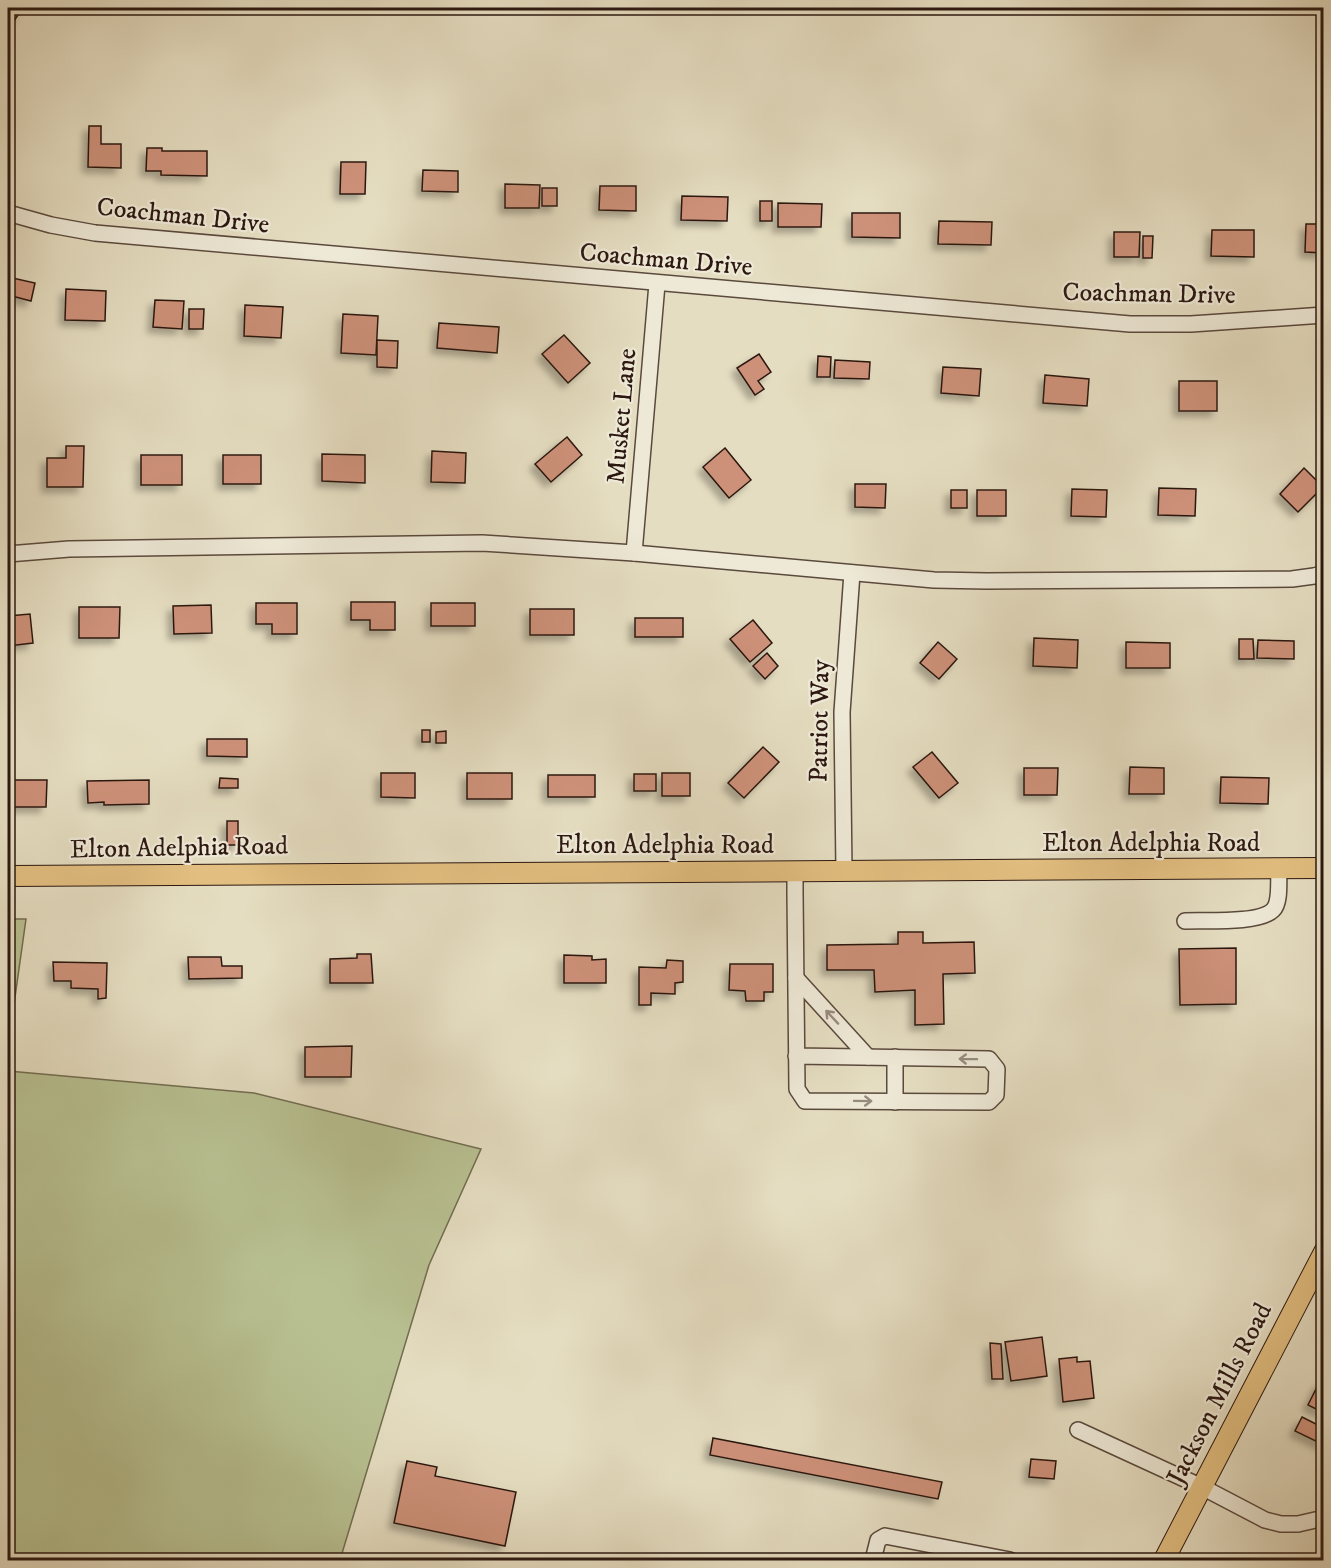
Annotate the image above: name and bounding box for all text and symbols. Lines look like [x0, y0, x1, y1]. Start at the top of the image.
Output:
street label: Coachman Drive [95, 191, 271, 241]
street label: Coachman Drive [578, 236, 754, 284]
street label: Coachman Drive [1062, 276, 1236, 312]
street label: Musket Lane [600, 347, 644, 485]
street label: Patriot Way [802, 659, 838, 783]
street label: Elton Adelphia Road [1042, 827, 1260, 860]
street label: Elton Adelphia Road [556, 829, 774, 862]
street label: Elton Adelphia Road [70, 830, 288, 866]
one-way arrow [825, 1010, 839, 1025]
one-way arrow [958, 1053, 978, 1065]
one-way arrow [853, 1096, 873, 1107]
street label: Jackson Mills Road [1159, 1298, 1280, 1492]

